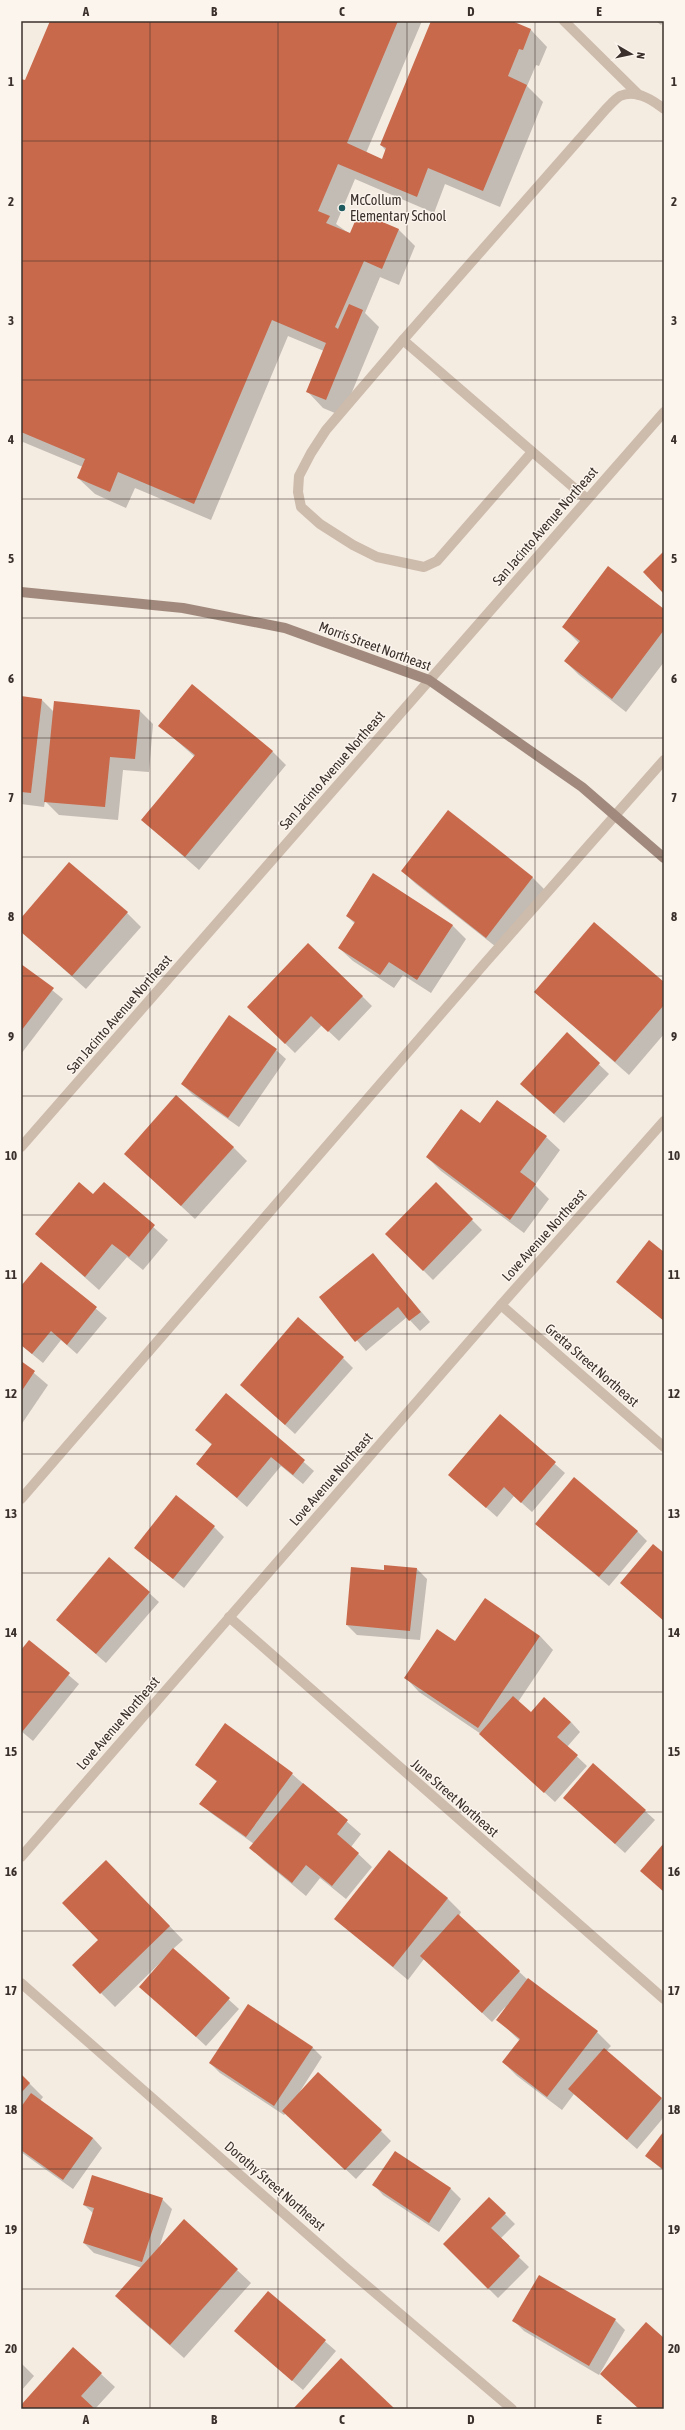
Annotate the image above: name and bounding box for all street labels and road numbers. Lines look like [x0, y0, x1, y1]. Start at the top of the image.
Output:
street label: San Jacinto Avenue Northeast [489, 463, 601, 589]
street label: Morris Street Northeast [317, 618, 433, 674]
street label: San Jacinto Avenue Northeast [276, 707, 388, 833]
street label: San Jacinto Avenue Northeast [63, 951, 175, 1077]
street label: Love Avenue Northeast [499, 1186, 589, 1284]
street label: Gretta Street Northeast [542, 1320, 642, 1410]
street label: Love Avenue Northeast [286, 1429, 376, 1529]
street label: Love Avenue Northeast [73, 1673, 163, 1773]
street label: June Street Northeast [408, 1756, 502, 1840]
street label: Dorothy Street Northeast [222, 2138, 328, 2234]

